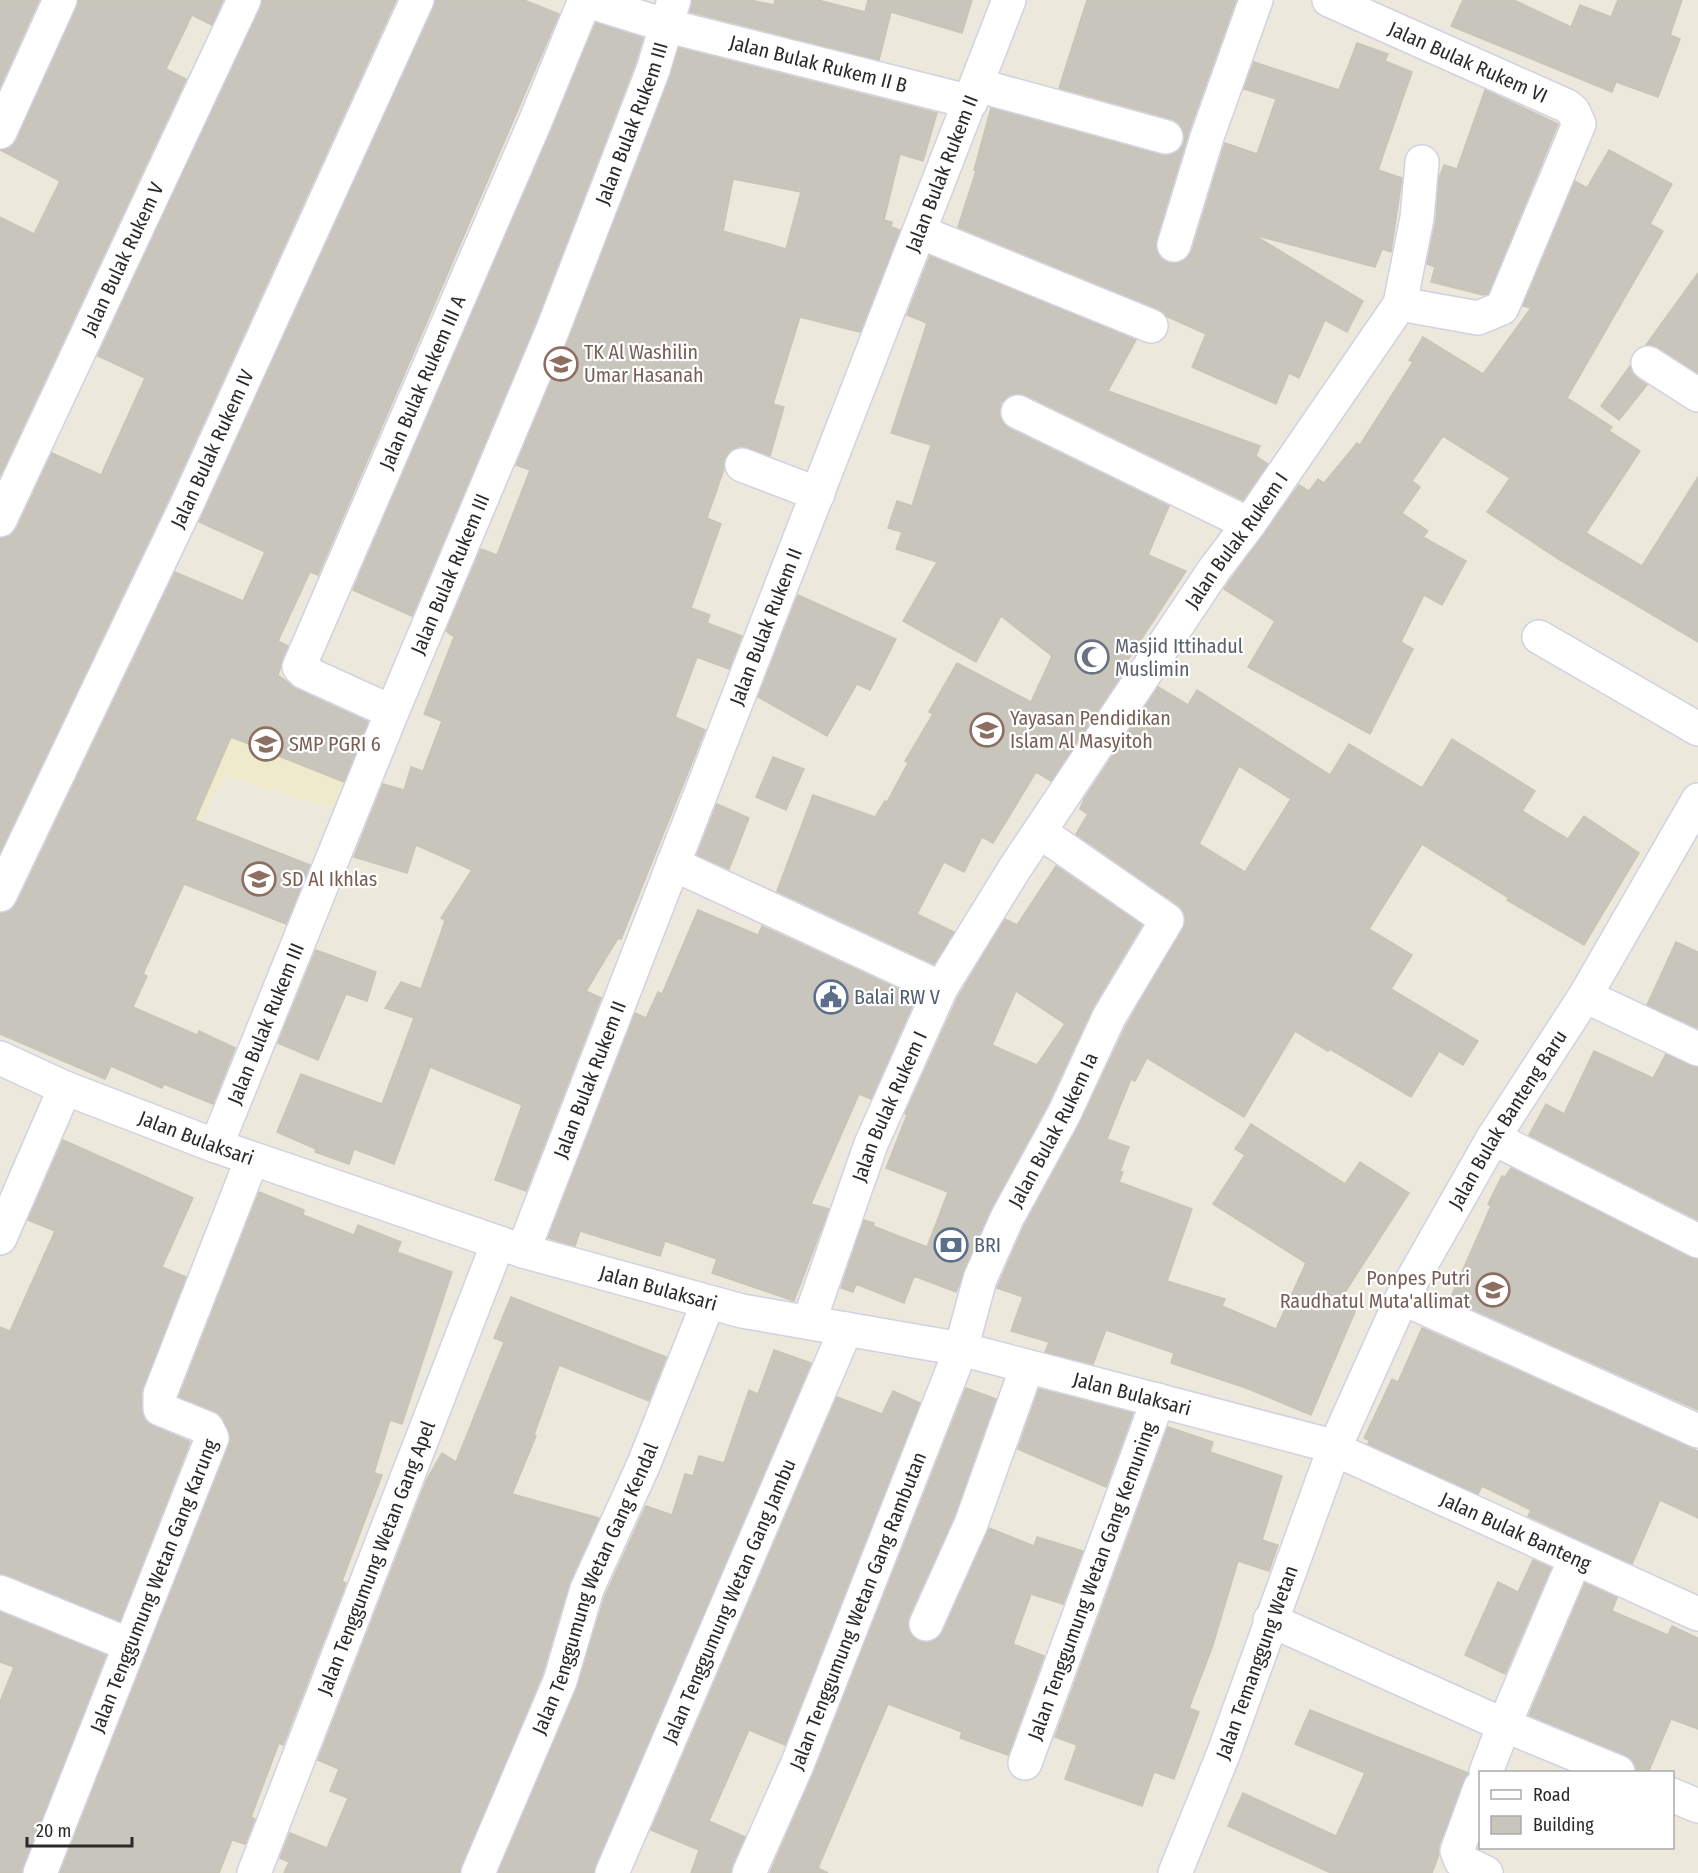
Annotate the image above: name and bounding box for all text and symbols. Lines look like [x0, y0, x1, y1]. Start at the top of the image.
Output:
street label: Jalan Bulak Rukem VI [1385, 16, 1551, 108]
street label: Jalan Bulak Rukem II B [727, 30, 910, 98]
street label: Jalan Bulak Rukem III [590, 39, 673, 208]
street label: Jalan Bulak Rukem II [900, 91, 983, 256]
street label: Jalan Bulak Rukem V [76, 178, 169, 340]
street label: Jalan Bulak Rukem III A [374, 291, 471, 473]
place label: TK Al Washilin Umar Hasanah [584, 340, 703, 387]
school or university icon: TK Al Washilin Umar Hasanah [543, 346, 579, 382]
street label: Jalan Bulak Rukem IV [165, 365, 259, 532]
street label: Jalan Bulak Rukem I [1180, 468, 1293, 613]
street label: Jalan Bulak Rukem III [406, 490, 494, 658]
street label: Jalan Bulak Rukem II [724, 544, 807, 709]
place label: Masjid Ittihadul Muslimin [1115, 634, 1243, 681]
mosque icon: Masjid Ittihadul Muslimin [1074, 639, 1110, 675]
place label: Yayasan Pendidikan Islam Al Masyitoh [1010, 706, 1171, 753]
school or university icon: Yayasan Pendidikan Islam Al Masyitoh [969, 712, 1005, 748]
school or university icon: SMP PGRI 6 [248, 726, 284, 762]
place label: SMP PGRI 6 [289, 732, 381, 756]
school or university icon: SD Al Ikhlas [241, 861, 277, 897]
place label: SD Al Ikhlas [282, 867, 377, 891]
street label: Jalan Bulak Rukem III [222, 939, 309, 1108]
public building icon: Balai RW V [813, 979, 849, 1015]
place label: Balai RW V [854, 985, 941, 1009]
street label: Jalan Bulak Rukem II [548, 997, 631, 1162]
street label: Jalan Bulak Banteng Baru [1443, 1025, 1572, 1213]
street label: Jalan Bulak Rukem I [847, 1028, 932, 1185]
street label: Jalan Bulak Rukem Ia [1003, 1049, 1103, 1212]
street label: Jalan Bulaksari [135, 1105, 257, 1170]
bank icon: BRI [933, 1227, 969, 1263]
place label: BRI [974, 1233, 1001, 1257]
street label: Jalan Bulaksari [597, 1260, 720, 1316]
place label: Ponpes Putri Raudhatul Muta'allimat [1280, 1266, 1470, 1313]
school or university icon: Ponpes Putri Raudhatul Muta'allimat [1475, 1272, 1511, 1308]
street label: Jalan Bulaksari [1070, 1367, 1194, 1421]
street label: Jalan Tenggumung Wetan Gang Apel [312, 1417, 440, 1698]
street label: Jalan Tenggumung Wetan Gang Kemuning [1022, 1418, 1161, 1743]
street label: Jalan Tenggumung Wetan Gang Karung [85, 1435, 223, 1736]
street label: Jalan Tenggumung Wetan Gang Kendal [527, 1439, 663, 1738]
street label: Jalan Tenggumung Wetan Gang Rambutan [784, 1448, 931, 1773]
street label: Jalan Tenggumung Wetan Gang Jambu [657, 1455, 801, 1747]
street label: Jalan Bulak Banteng [1436, 1487, 1595, 1576]
street label: Jalan Temanggung Wetan [1211, 1562, 1303, 1763]
legend [1479, 1771, 1674, 1849]
text: Road [1533, 1784, 1570, 1806]
scale bar [27, 1810, 132, 1848]
text: Building [1533, 1814, 1594, 1836]
text: 20 m [36, 1820, 71, 1842]

